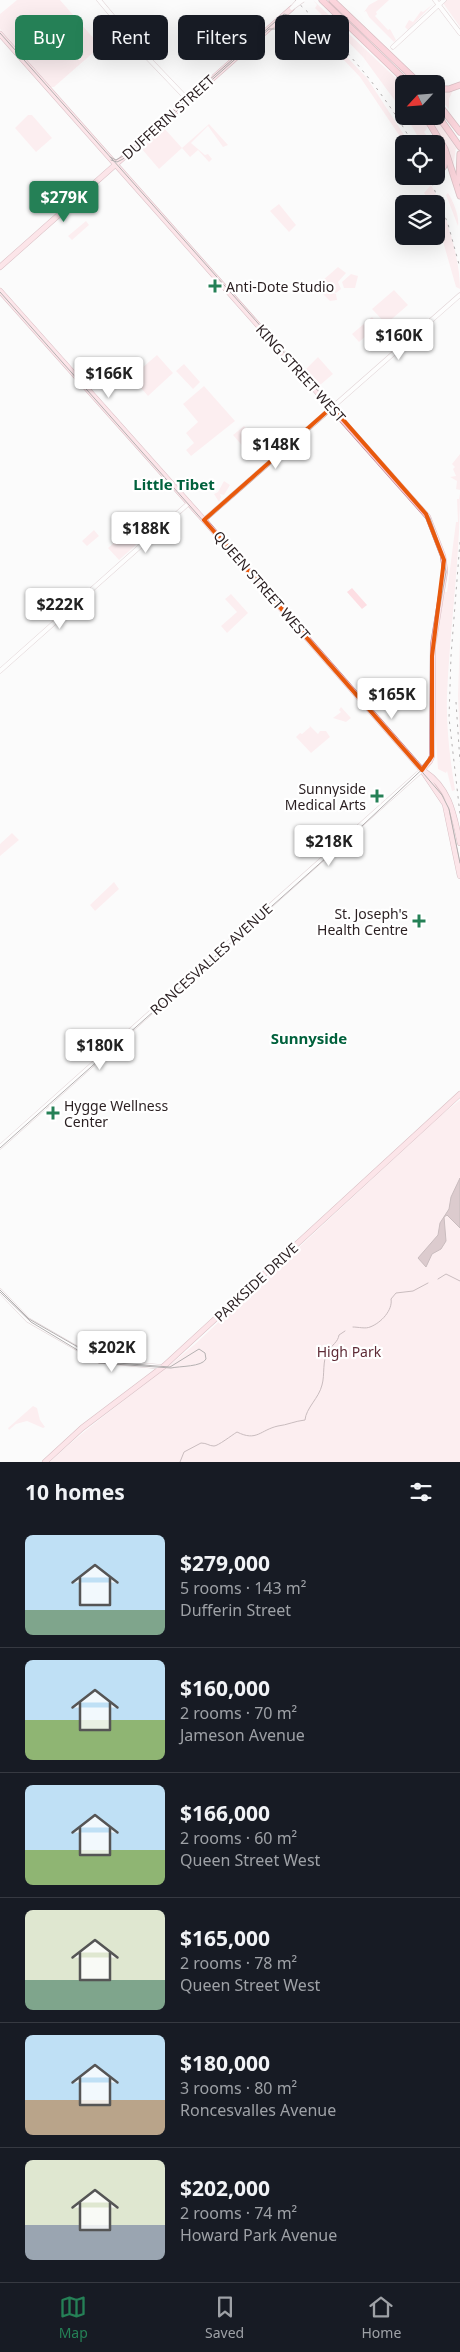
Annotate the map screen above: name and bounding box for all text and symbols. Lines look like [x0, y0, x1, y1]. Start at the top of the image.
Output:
chip: Buy [15, 15, 83, 60]
chip: Rent [93, 15, 168, 60]
chip: Filters [178, 15, 265, 60]
chip: New [275, 15, 349, 60]
street label: DUFFERIN STREET [118, 70, 218, 164]
north arrow [395, 75, 445, 125]
map controls [395, 75, 445, 245]
button: locate [395, 135, 445, 185]
pin: $279K [29, 180, 99, 223]
text: $279K [40, 186, 88, 208]
button: layers [395, 195, 445, 245]
place label: Anti-Dote Studio [226, 277, 334, 296]
marker: Anti-Dote Studio [208, 279, 222, 293]
pin: $160K [364, 318, 434, 361]
street label: KING STREET WEST [252, 320, 350, 426]
text: $160K [375, 324, 423, 346]
pin: $166K [74, 356, 144, 399]
text: $166K [85, 362, 133, 384]
pin: $148K [241, 428, 311, 470]
text: $148K [252, 433, 300, 455]
district label: Little Tibet [133, 474, 215, 494]
pin: $188K [111, 512, 181, 554]
text: $188K [122, 517, 170, 539]
street label: QUEEN STREET WEST [209, 527, 315, 644]
pin: $222K [25, 588, 95, 630]
text: $222K [36, 593, 84, 615]
pin: $165K [357, 678, 427, 720]
text: $165K [368, 683, 416, 705]
place label: Sunnyside Medical Arts [285, 779, 366, 814]
marker: Sunnyside Medical Arts [370, 789, 384, 803]
pin: $218K [294, 824, 364, 867]
text: $218K [305, 830, 353, 852]
street label: RONCESVALLES AVENUE [146, 899, 276, 1019]
place label: St. Joseph's Health Centre [317, 904, 408, 939]
marker: St. Joseph's Health Centre [412, 914, 426, 928]
pin: $180K [65, 1028, 135, 1071]
district label: Sunnyside [271, 1028, 347, 1048]
text: $180K [76, 1034, 124, 1056]
place label: Hygge Wellness Center [64, 1096, 168, 1131]
marker: Hygge Wellness Center [46, 1106, 60, 1120]
street label: PARKSIDE DRIVE [210, 1238, 302, 1326]
pin: $202K [77, 1330, 147, 1373]
text: $202K [88, 1336, 136, 1358]
park label: High Park [317, 1342, 382, 1361]
text: 10 homes [25, 1478, 125, 1506]
icon: filters [407, 1478, 435, 1506]
text: $279,000 [180, 1549, 270, 1577]
icon: home [65, 1555, 125, 1615]
text: 5 rooms · 143 m² [180, 1577, 306, 1599]
text: Dufferin Street [180, 1599, 291, 1621]
text: $160,000 [180, 1674, 270, 1702]
icon: home [65, 1680, 125, 1740]
text: 2 rooms · 70 m² [180, 1702, 297, 1724]
text: Jameson Avenue [180, 1724, 305, 1746]
text: $166,000 [180, 1799, 270, 1827]
icon: home [65, 1805, 125, 1865]
text: 2 rooms · 60 m² [180, 1827, 297, 1849]
text: Queen Street West [180, 1849, 320, 1871]
text: $165,000 [180, 1924, 270, 1952]
icon: home [65, 1930, 125, 1990]
text: 2 rooms · 78 m² [180, 1952, 297, 1974]
text: Queen Street West [180, 1974, 320, 1996]
text: $180,000 [180, 2049, 270, 2077]
icon: home [65, 2055, 125, 2115]
text: 3 rooms · 80 m² [180, 2077, 297, 2099]
text: Roncesvalles Avenue [180, 2099, 336, 2121]
text: $202,000 [180, 2174, 270, 2202]
icon: home [65, 2180, 125, 2240]
text: 2 rooms · 74 m² [180, 2202, 297, 2224]
text: Howard Park Avenue [180, 2224, 337, 2246]
tab: Map [59, 2293, 88, 2342]
tab: Saved [205, 2293, 244, 2342]
tab: Home [362, 2293, 401, 2342]

